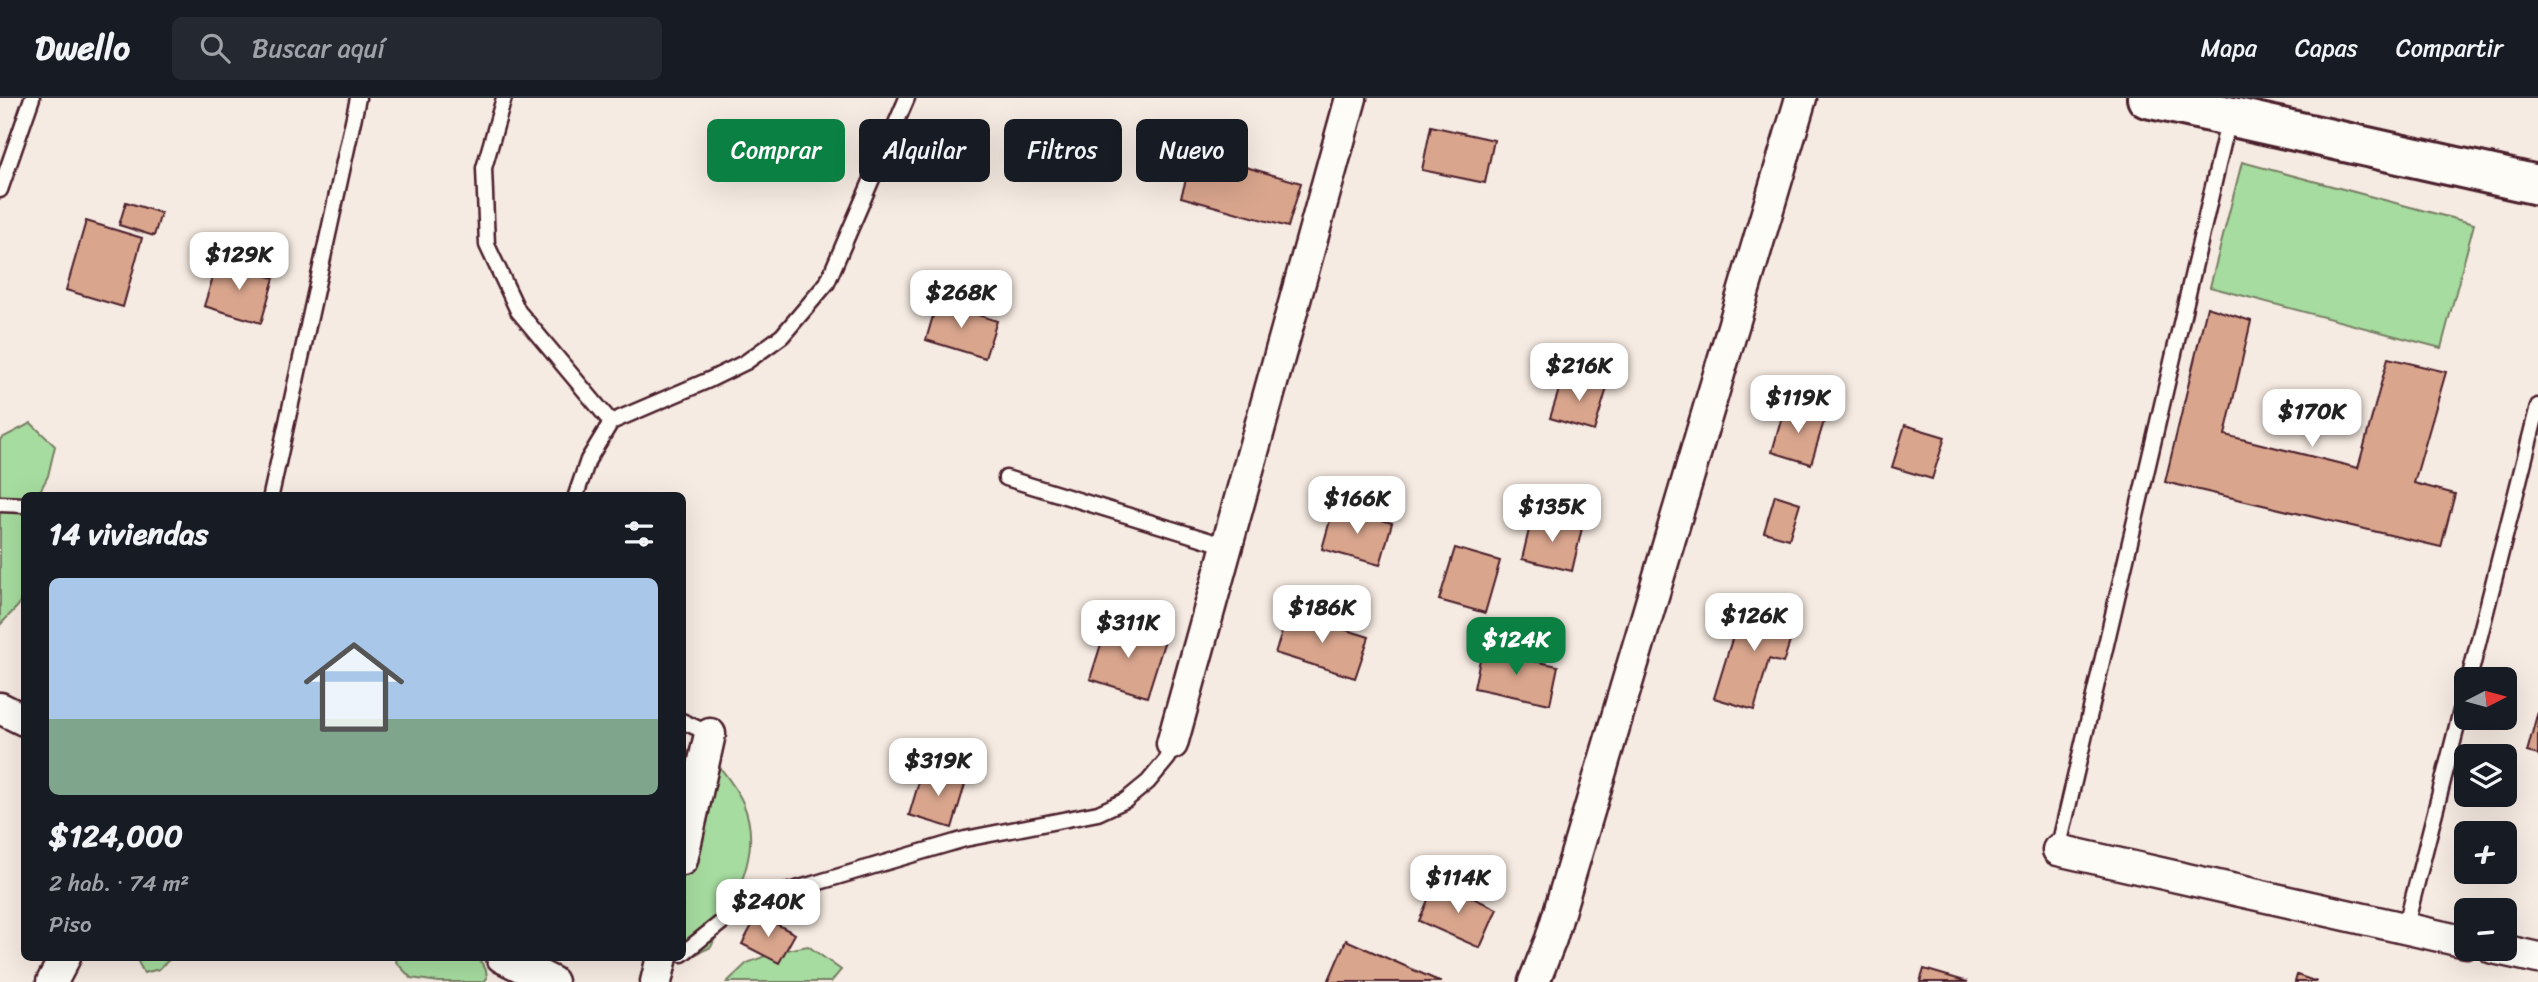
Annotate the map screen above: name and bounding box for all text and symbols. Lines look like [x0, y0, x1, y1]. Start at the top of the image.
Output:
search box [172, 17, 662, 80]
text: Dwello [35, 19, 130, 77]
text: Buscar aquí [252, 25, 385, 71]
text: Mapa [2201, 27, 2257, 69]
text: Capas [2295, 27, 2358, 69]
text: Compartir [2396, 27, 2503, 69]
icon: search [196, 29, 234, 67]
chip: Comprar [707, 119, 845, 182]
chip: Alquilar [859, 119, 990, 182]
chip: Filtros [1004, 119, 1122, 182]
chip: Nuevo [1136, 119, 1248, 182]
pin: $129K [190, 232, 288, 292]
text: $129K [206, 234, 272, 275]
pin: $268K [912, 271, 1010, 330]
text: $268K [926, 272, 996, 313]
pin: $216K [1530, 344, 1628, 403]
text: $216K [1546, 345, 1612, 386]
pin: $119K [1749, 376, 1847, 435]
text: $119K [1766, 377, 1830, 418]
pin: $170K [2263, 390, 2361, 449]
text: $170K [2279, 391, 2346, 432]
pin: $166K [1308, 476, 1406, 536]
text: $166K [1324, 478, 1390, 519]
pin: $135K [1503, 484, 1601, 544]
text: $135K [1519, 486, 1585, 527]
text: 14 viviendas [49, 507, 208, 561]
icon: filters [620, 515, 658, 553]
pin: $186K [1273, 586, 1371, 645]
text: $186K [1289, 587, 1355, 628]
pin: $126K [1705, 594, 1803, 653]
text: $126K [1721, 595, 1787, 636]
pin: $311K [1079, 601, 1177, 660]
text: $311K [1097, 602, 1159, 643]
pin: $124K [1467, 618, 1565, 677]
text: $124K [1483, 619, 1549, 660]
icon: home [291, 624, 417, 750]
north arrow [2454, 667, 2516, 730]
map controls [2454, 667, 2517, 961]
pin: $319K [889, 738, 987, 798]
text: $319K [905, 740, 971, 781]
button: layers [2454, 744, 2517, 807]
text: $124,000 [49, 809, 183, 863]
button: + [2454, 821, 2517, 884]
pin: $114K [1409, 856, 1507, 915]
text: $114K [1426, 857, 1490, 898]
text: 2 hab. · 74 m² [49, 863, 189, 904]
pin: $240K [719, 880, 817, 939]
text: $240K [732, 881, 804, 922]
button: − [2454, 898, 2517, 961]
text: Piso [49, 904, 92, 945]

